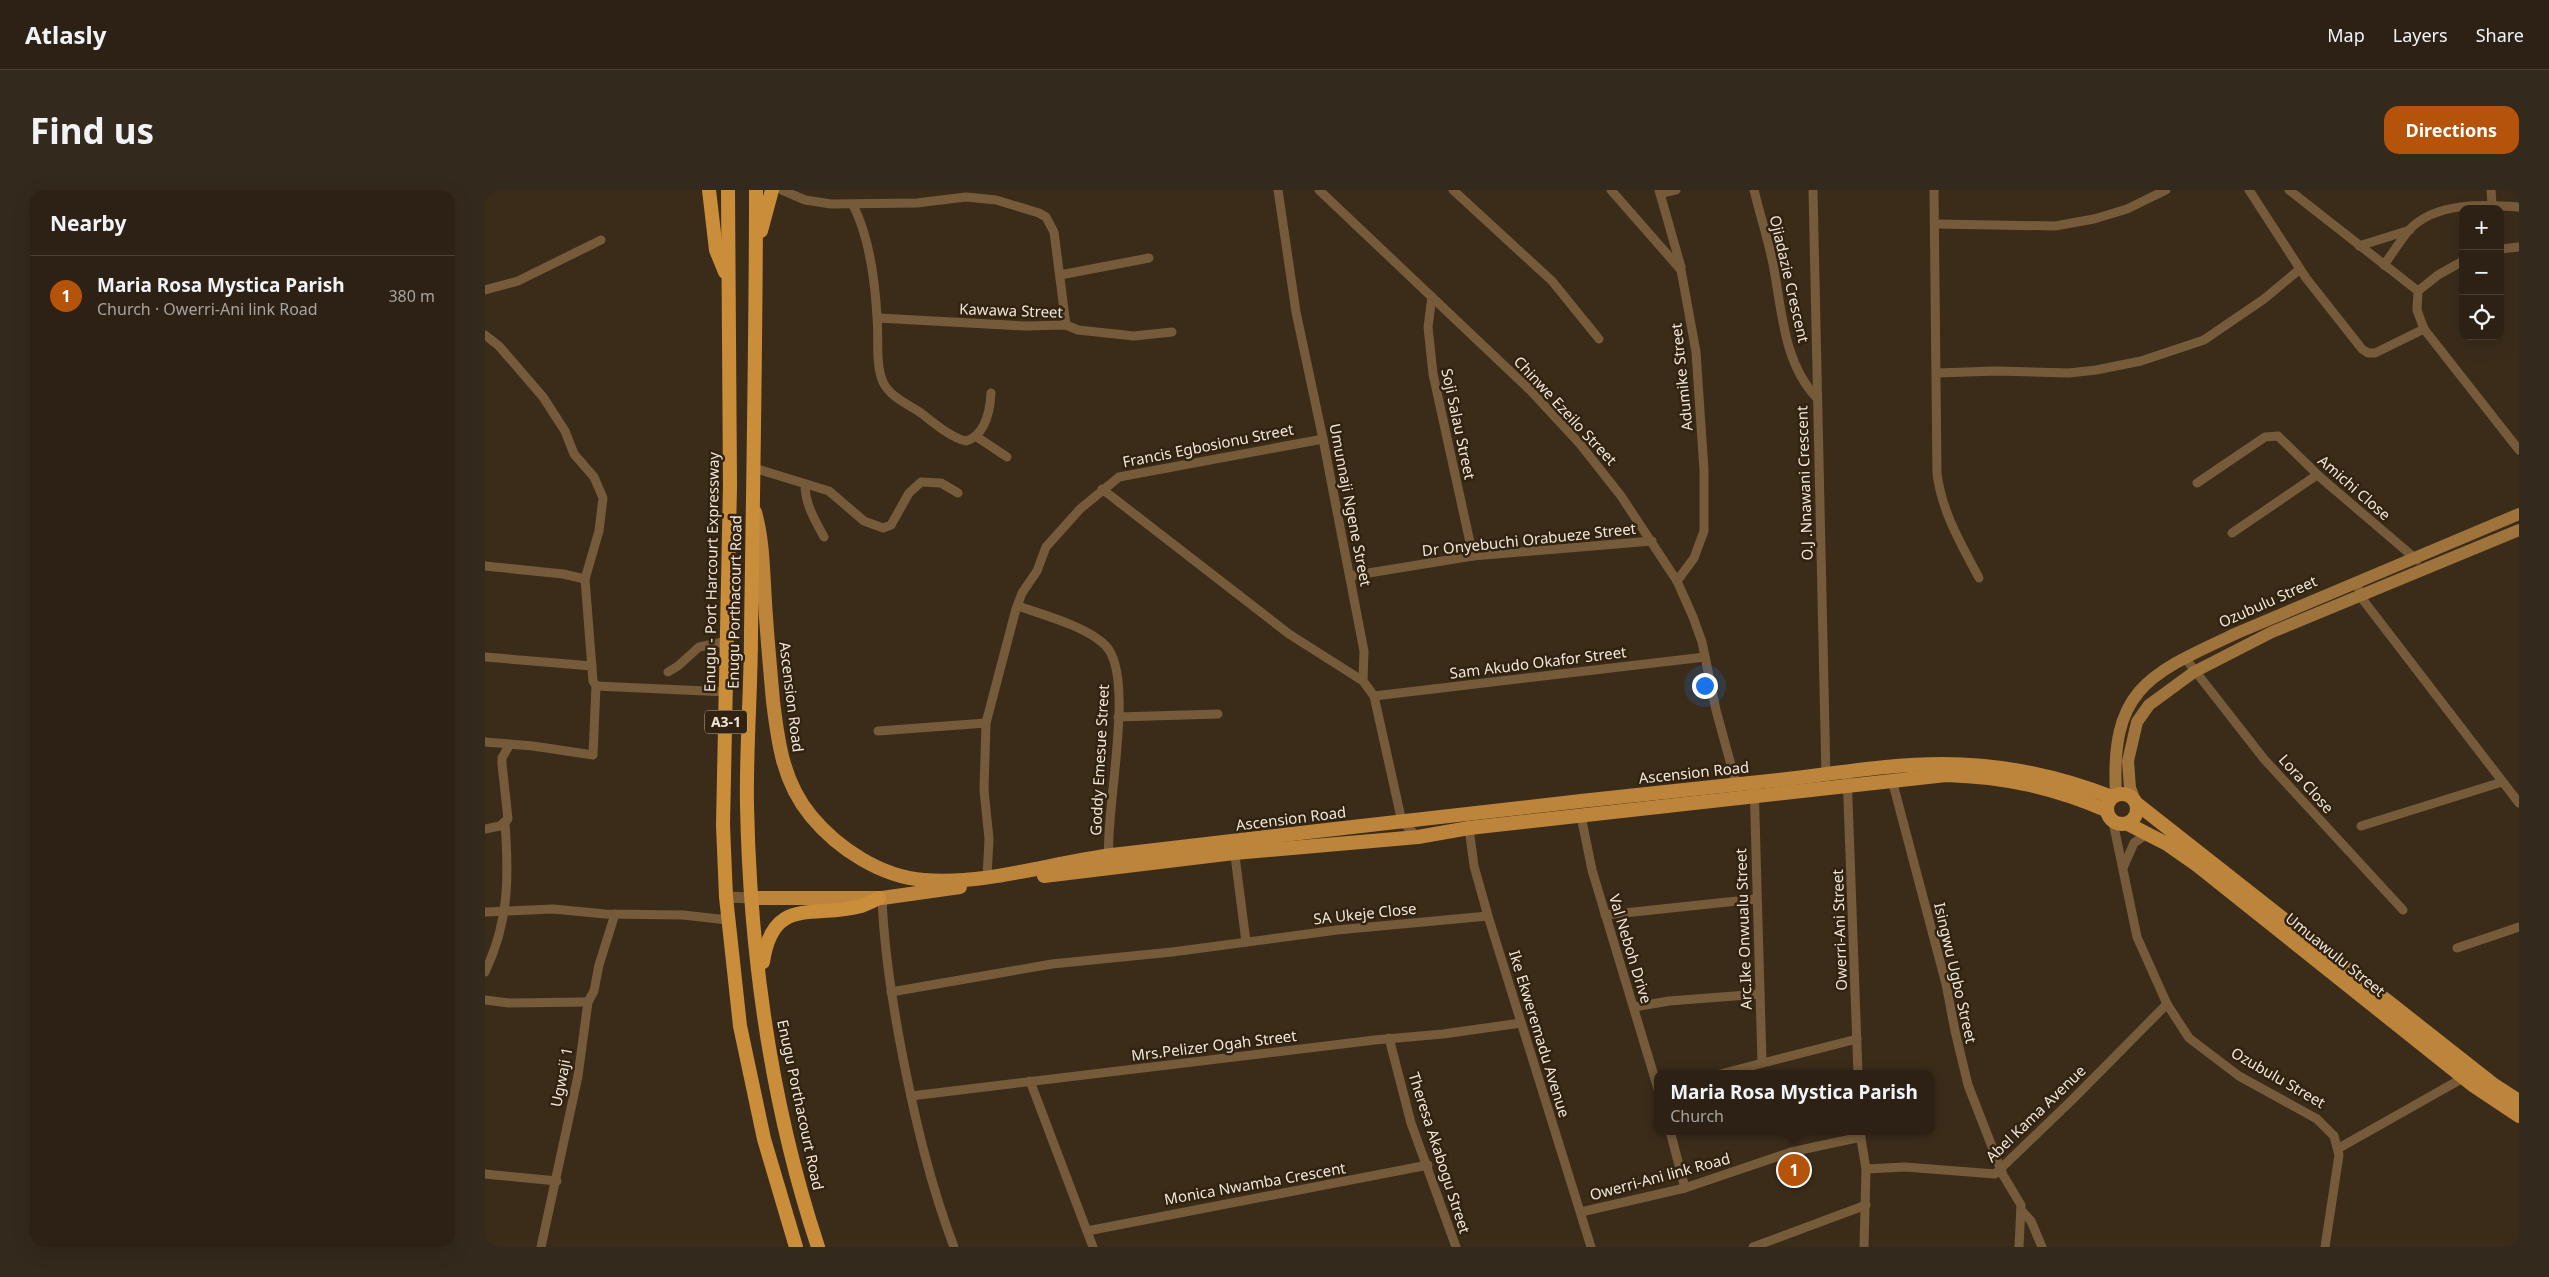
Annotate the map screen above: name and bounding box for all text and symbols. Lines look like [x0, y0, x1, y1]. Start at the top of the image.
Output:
text: Atlasly [25, 18, 106, 51]
text: Map [2327, 23, 2365, 47]
text: Layers [2393, 23, 2448, 47]
text: Share [2476, 23, 2524, 47]
button: Directions [2384, 106, 2519, 154]
text: Find us [30, 107, 154, 154]
map controls [2459, 205, 2504, 340]
button: + [2459, 205, 2504, 250]
text: Nearby [50, 209, 126, 237]
street label: Ojiadazie Crescent [1766, 213, 1814, 345]
button: − [2459, 250, 2504, 295]
text: Maria Rosa Mystica Parish [97, 272, 345, 298]
text: 1 [61, 285, 71, 307]
text: 380 m [388, 285, 435, 307]
button: locate [2459, 295, 2504, 340]
text: Church · Owerri-Ani link Road [97, 298, 318, 320]
street label: Kawawa Street [959, 298, 1064, 322]
street label: Adumike Street [1665, 322, 1697, 432]
street label: Chinwe Ezeilo Street [1510, 351, 1622, 470]
street label: Soji Salau Street [1437, 366, 1481, 482]
street label: O.J .Nnawani Crescent [1791, 405, 1817, 561]
street label: Francis Egbosionu Street [1121, 419, 1296, 471]
street label: Umunnaji Ngene Street [1325, 422, 1377, 588]
street label: Amichi Close [2314, 450, 2395, 524]
street label: Enugu - Port Harcourt Expressway [699, 451, 723, 692]
street label: Enugu Porthacourt Road [722, 515, 746, 689]
street label: Dr Onyebuchi Orabueze Street [1421, 518, 1637, 560]
street label: Ozubulu Street [2215, 570, 2320, 632]
street label: Ascension Road [775, 641, 809, 753]
street label: Sam Akudo Okafor Street [1448, 641, 1628, 683]
your location [1692, 673, 1718, 699]
street label: Goddy Emesue Street [1085, 683, 1113, 836]
road number: A3-1 [705, 710, 747, 734]
street label: Lora Close [2275, 749, 2339, 817]
street label: Ascension Road [1638, 756, 1750, 788]
street label: Ascension Road [1235, 801, 1347, 835]
street label: Arc.Ike Onwualu Street [1730, 847, 1756, 1010]
street label: Owerri-Ani Street [1827, 868, 1851, 991]
street label: Val Neboh Drive [1605, 892, 1657, 1006]
street label: SA Ukeje Close [1312, 898, 1417, 928]
street label: Isingwu Ugbo Street [1930, 900, 1982, 1046]
street label: Umuawulu Street [2282, 908, 2390, 1001]
street label: Ike Ekweremadu Avenue [1505, 948, 1575, 1120]
street label: Enugu Porthacourt Road [773, 1018, 829, 1192]
street label: Mrs.Pelizer Ogah Street [1130, 1025, 1298, 1065]
street label: Ozubulu Street [2228, 1042, 2330, 1112]
street label: Ugwaji 1 [545, 1045, 577, 1108]
street label: Abel Kama Avenue [1981, 1060, 2090, 1166]
street label: Theresa Akabogu Street [1404, 1069, 1476, 1236]
popup [1654, 1070, 1934, 1135]
text: Maria Rosa Mystica Parish [1670, 1079, 1918, 1105]
text: Church [1670, 1105, 1724, 1127]
street label: Owerri-Ani link Road [1587, 1148, 1732, 1204]
pin: 1 [1778, 1151, 1810, 1189]
street label: Monica Nwamba Crescent [1163, 1157, 1348, 1209]

